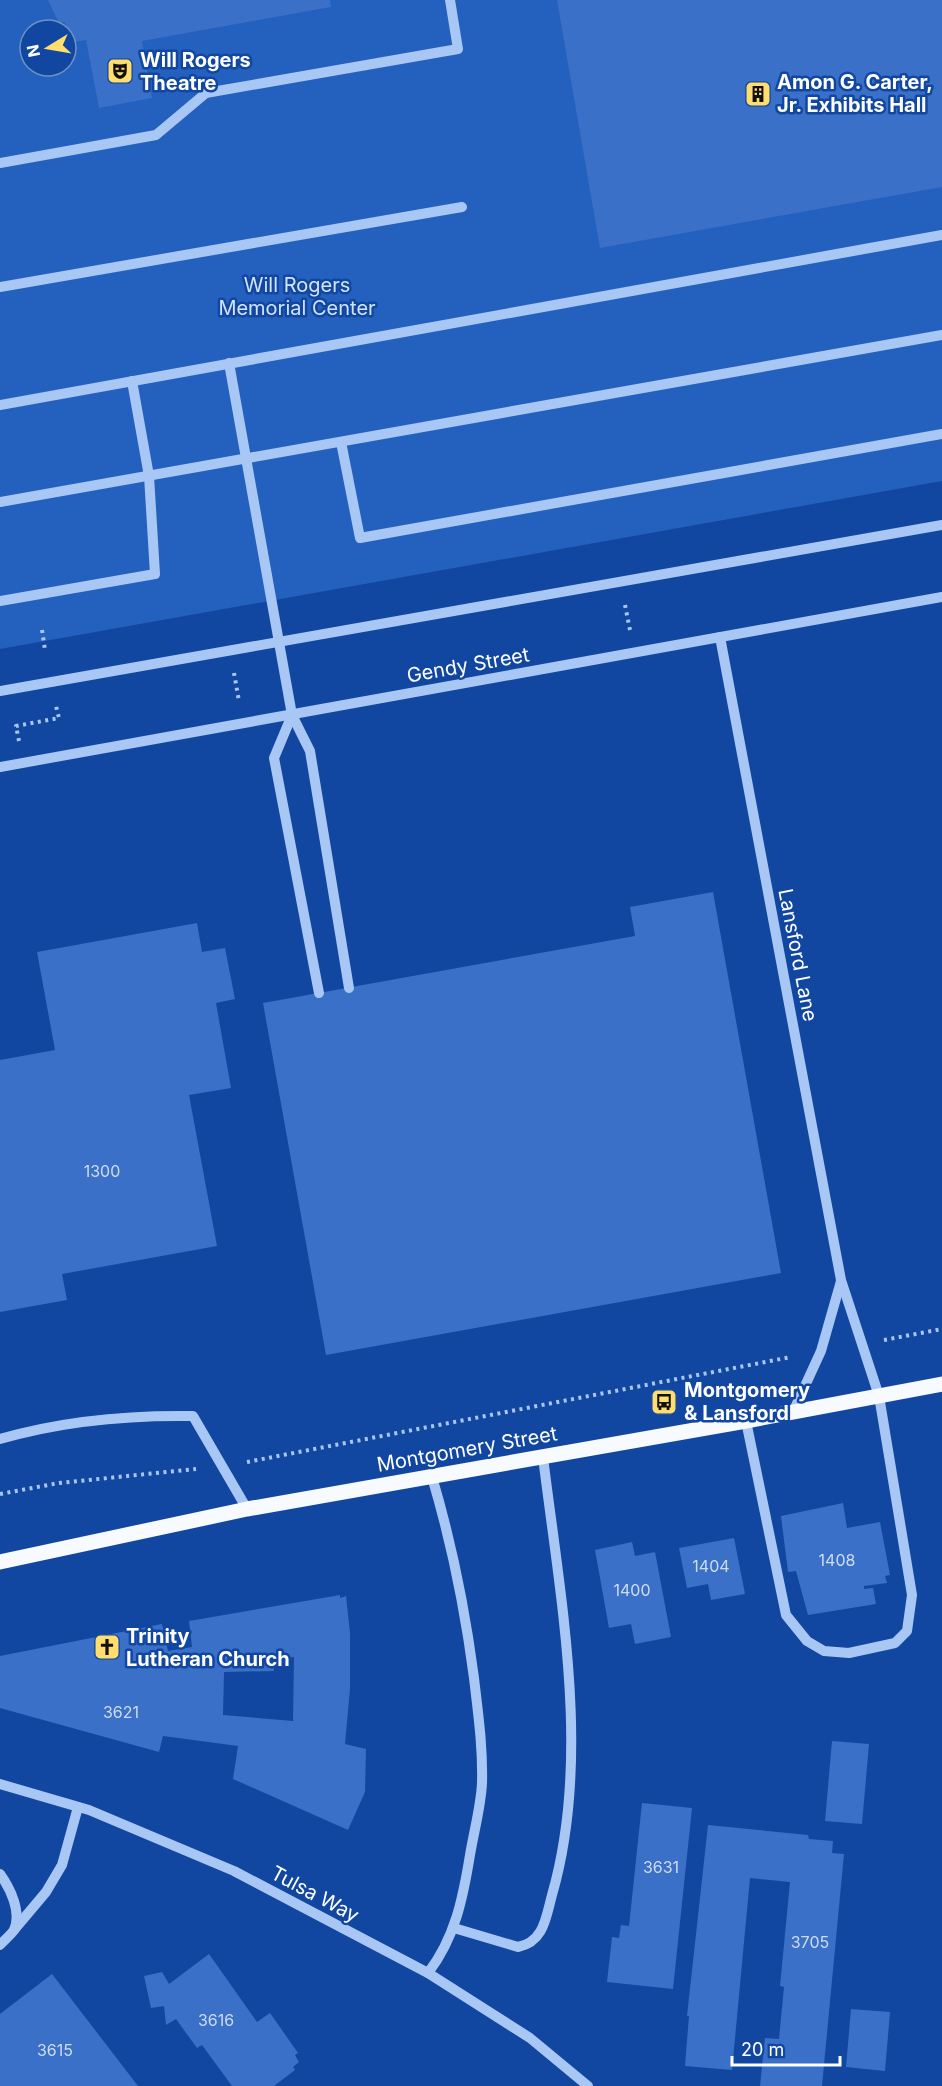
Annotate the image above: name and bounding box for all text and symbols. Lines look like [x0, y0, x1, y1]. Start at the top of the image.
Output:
north arrow [18, 18, 78, 78]
text: N [22, 43, 44, 59]
place label: Will Rogers Theatre [140, 48, 251, 95]
theatre icon: Will Rogers Theatre [105, 56, 135, 86]
place label: Amon G. Carter, Jr. Exhibits Hall [777, 70, 933, 117]
building icon: Amon G. Carter, Jr. Exhibits Hall [743, 79, 773, 109]
park label: Will Rogers Memorial Center [218, 273, 376, 320]
street label: Gendy Street [405, 642, 532, 688]
street label: Lansford Lane [773, 887, 823, 1023]
house number: 1300 [84, 1161, 120, 1181]
place label: Montgomery & Lansford [684, 1378, 810, 1425]
bus stop icon: Montgomery & Lansford [649, 1387, 679, 1417]
street label: Montgomery Street [375, 1421, 560, 1477]
house number: 1408 [819, 1550, 855, 1570]
house number: 1404 [692, 1556, 730, 1576]
house number: 1400 [613, 1580, 651, 1600]
place label: Trinity Lutheran Church [126, 1624, 290, 1671]
church icon: Trinity Lutheran Church [92, 1632, 122, 1662]
house number: 3621 [103, 1702, 139, 1722]
house number: 3631 [643, 1857, 679, 1877]
street label: Tulsa Way [267, 1861, 363, 1927]
house number: 3705 [791, 1932, 829, 1952]
house number: 3616 [198, 2010, 234, 2030]
scale bar [732, 2029, 840, 2067]
text: 20 m [741, 2039, 784, 2060]
house number: 3615 [37, 2040, 73, 2060]

